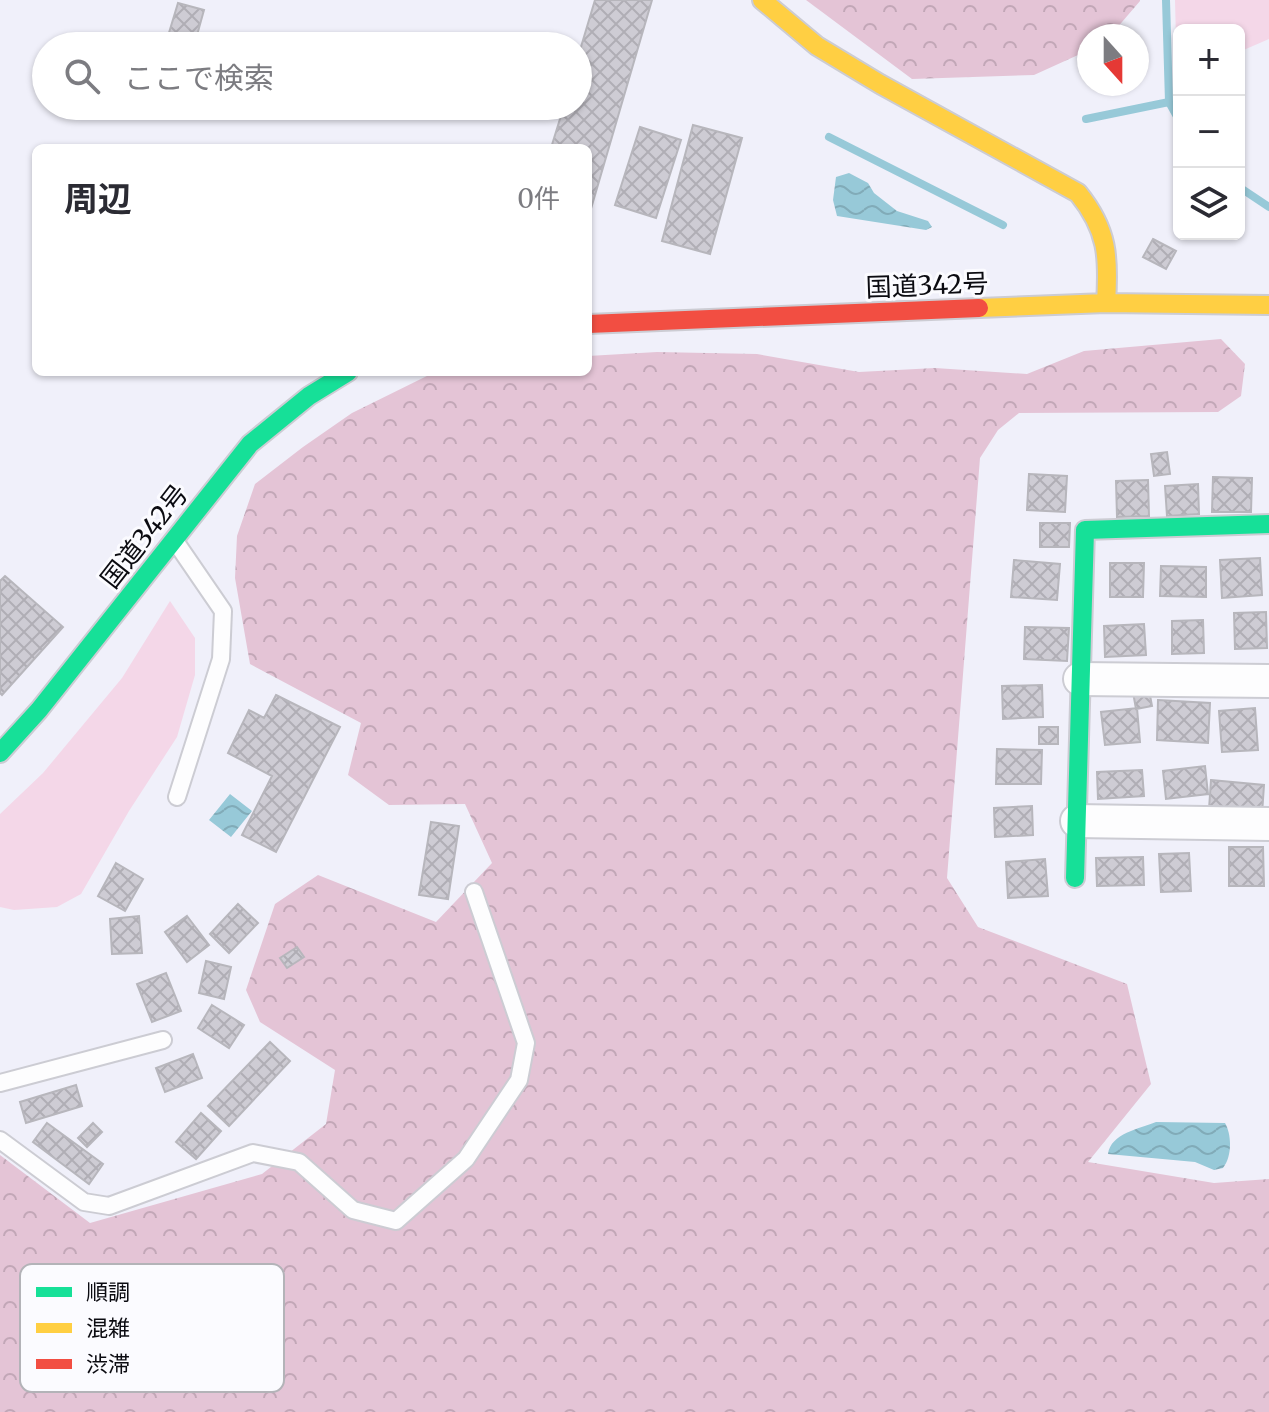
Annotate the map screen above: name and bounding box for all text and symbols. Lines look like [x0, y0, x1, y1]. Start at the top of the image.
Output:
north arrow [1077, 24, 1149, 96]
map controls [1173, 24, 1245, 240]
button: + [1173, 24, 1245, 96]
search box [32, 32, 592, 120]
icon: search [60, 54, 104, 98]
text: ここで検索 [124, 59, 274, 97]
button: − [1173, 96, 1245, 168]
button: layers [1173, 168, 1245, 240]
text: 周辺 [64, 178, 132, 220]
text: 0件 [517, 182, 560, 215]
street label: 国道342号 [865, 266, 989, 304]
street label: 国道342号 [93, 477, 195, 595]
legend [20, 1264, 284, 1392]
text: 順調 [86, 1278, 130, 1306]
text: 混雑 [86, 1314, 130, 1342]
text: 渋滞 [86, 1350, 130, 1378]

